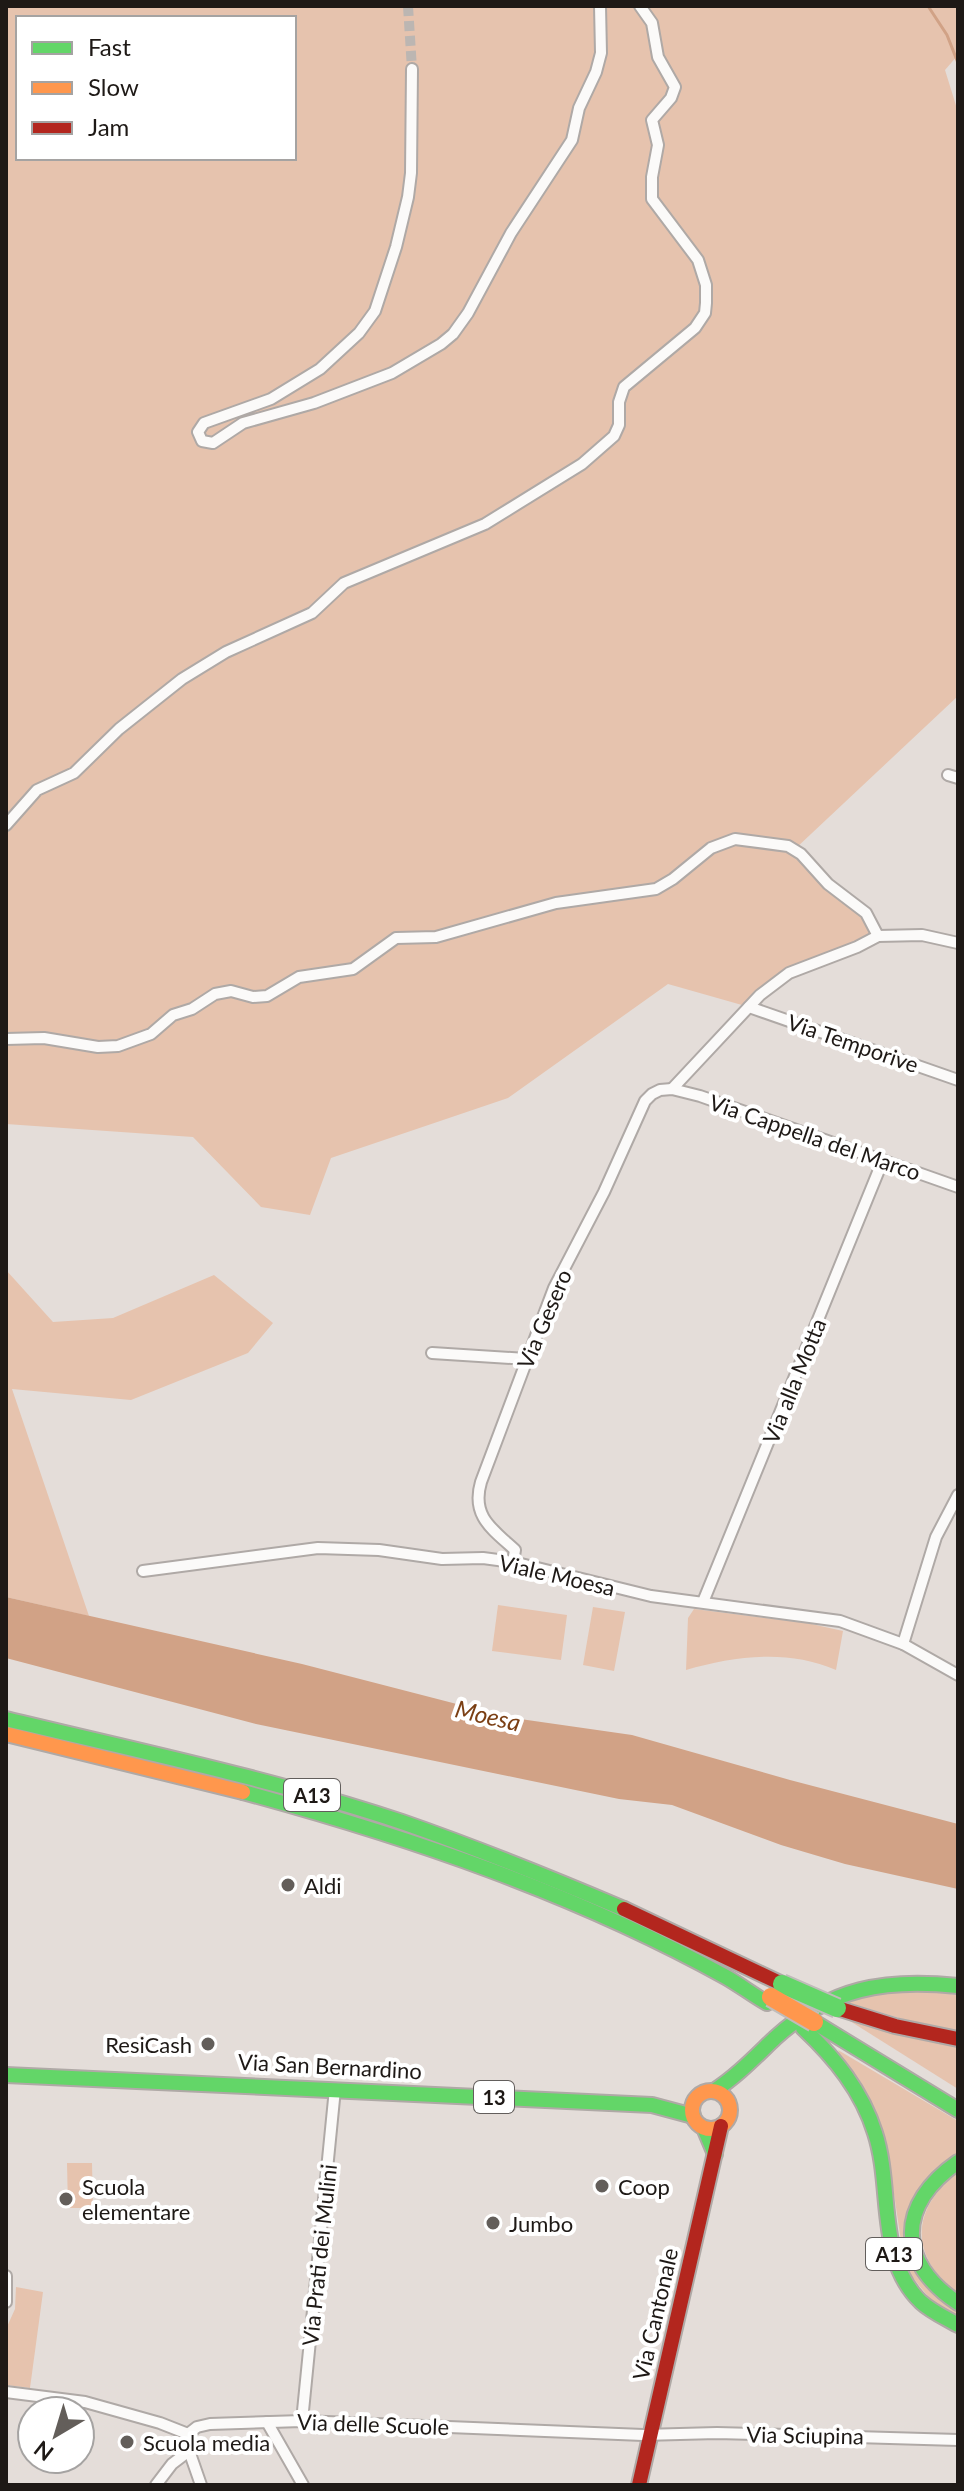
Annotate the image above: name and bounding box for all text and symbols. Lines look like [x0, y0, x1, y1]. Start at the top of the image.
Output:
legend [16, 16, 296, 160]
text: Fast [88, 32, 131, 61]
text: Slow [88, 72, 139, 101]
text: Jam [88, 112, 129, 141]
street label: Via Temporive [784, 1008, 922, 1078]
street label: Via Cappella del Marco [706, 1088, 924, 1186]
street label: Via Gesero [511, 1265, 577, 1373]
street label: Via alla Motta [757, 1314, 831, 1448]
street label: Viale Moesa [496, 1549, 618, 1601]
water label: Moesa [453, 1693, 523, 1737]
road number: A13 [284, 1779, 340, 1811]
place label: Aldi [304, 1872, 342, 1899]
marker: Aldi [279, 1876, 297, 1894]
place label: ResiCash [105, 2031, 192, 2058]
marker: ResiCash [199, 2035, 217, 2053]
street label: Via San Bernardino [237, 2048, 423, 2084]
road number: 13 [474, 2081, 514, 2113]
street label: Via Prati dei Mulini [296, 2163, 342, 2347]
place label: Scuola elementare [82, 2173, 190, 2225]
place label: Coop [618, 2173, 670, 2200]
marker: Coop [593, 2177, 611, 2195]
marker: Scuola elementare [57, 2190, 75, 2208]
place label: Jumbo [509, 2210, 573, 2237]
marker: Jumbo [484, 2214, 502, 2232]
road number: A13 [866, 2238, 922, 2270]
street label: Via Cantonale [627, 2245, 683, 2383]
north arrow [16, 2395, 96, 2475]
street label: Via delle Scuole [296, 2408, 450, 2440]
street label: Via Sciupina [746, 2420, 864, 2450]
place label: Scuola media [143, 2429, 270, 2456]
marker: Scuola media [118, 2433, 136, 2451]
text: N [28, 2435, 58, 2467]

